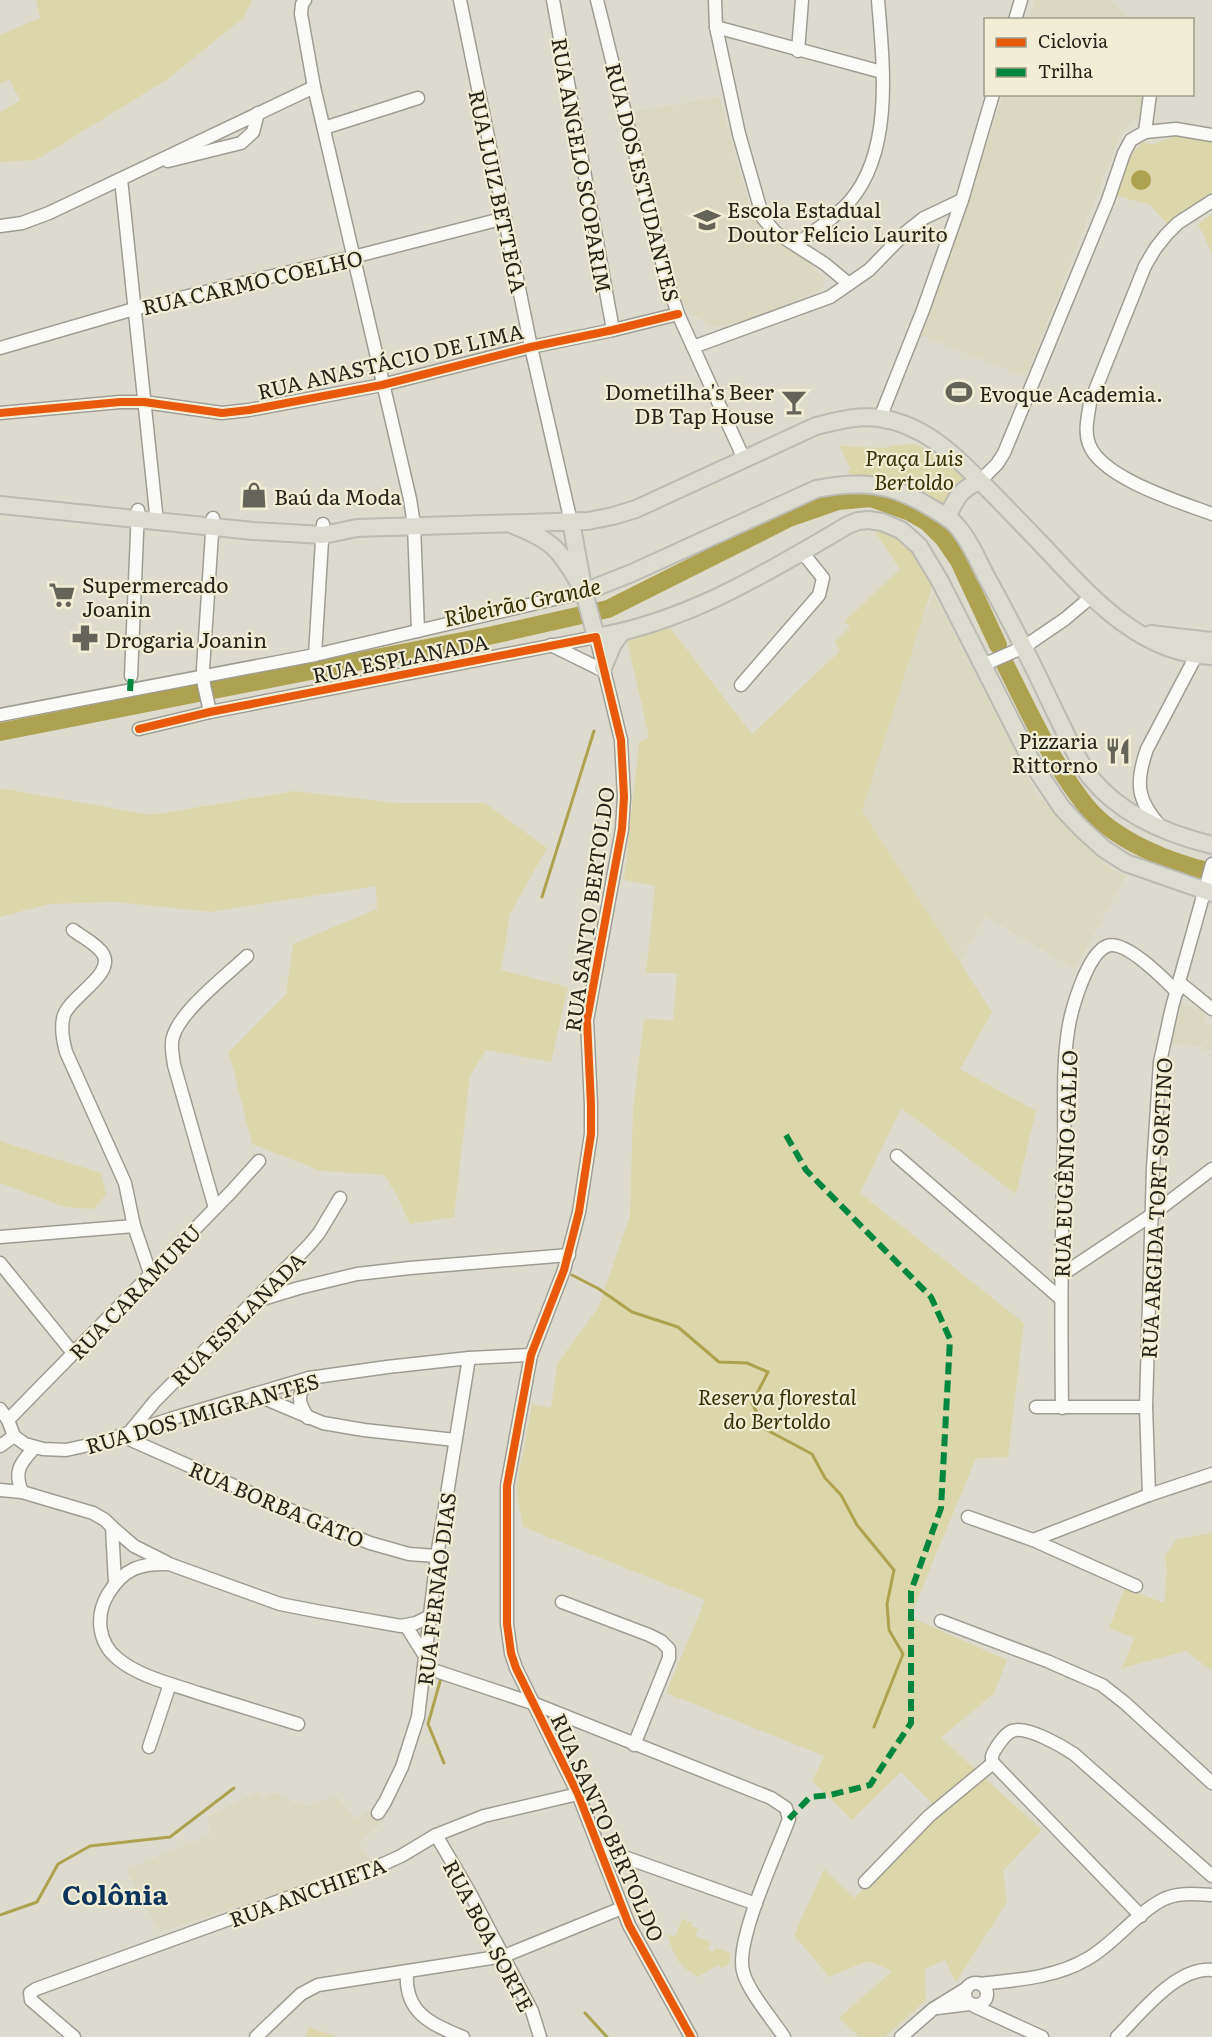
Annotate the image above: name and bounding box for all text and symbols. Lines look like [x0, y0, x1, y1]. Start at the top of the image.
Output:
legend [984, 18, 1194, 96]
text: Ciclovia [1038, 27, 1108, 54]
street label: RUA ANGELO SCOPARIM [545, 35, 621, 295]
text: Trilha [1038, 57, 1093, 84]
street label: RUA DOS ESTUDANTES [599, 59, 689, 305]
street label: RUA LUIZ BETTEGA [462, 86, 536, 296]
place label: Escola Estadual Doutor Felício Laurito [727, 193, 948, 248]
school or university icon: Escola Estadual Doutor Felício Laurito [692, 205, 722, 235]
street label: RUA CARMO COELHO [139, 241, 365, 321]
street label: RUA ANASTÁCIO DE LIMA [254, 314, 527, 406]
place label: Dometilha's Beer DB Tap House [605, 375, 774, 430]
sports icon: Evoque Academia. [944, 377, 974, 407]
place label: Evoque Academia. [979, 377, 1163, 408]
bar icon: Dometilha's Beer DB Tap House [779, 387, 809, 417]
park label: Praça Luis Bertoldo [865, 441, 963, 496]
shop icon: Baú da Moda [239, 480, 269, 510]
place label: Baú da Moda [274, 480, 402, 511]
place label: Supermercado Joanin [82, 568, 229, 623]
water label: Ribeirão Grande [440, 568, 604, 634]
supermarket icon: Supermercado Joanin [47, 580, 77, 610]
pharmacy icon: Drogaria Joanin [70, 623, 100, 653]
place label: Drogaria Joanin [105, 623, 267, 654]
street label: RUA ESPLANADA [309, 625, 491, 689]
place label: Pizzaria Rittorno [1011, 724, 1099, 779]
restaurant icon: Pizzaria Rittorno [1103, 736, 1133, 766]
street label: RUA SANTO BERTOLDO [555, 785, 621, 1033]
street label: RUA EUGÊNIO GALLO [1045, 1050, 1083, 1278]
street label: RUA ARGIDA TORT SORTINO [1132, 1056, 1178, 1360]
street label: RUA CARAMURU [61, 1216, 207, 1366]
street label: RUA ESPLANADA [163, 1243, 312, 1392]
street label: RUA DOS IMIGRANTES [82, 1364, 322, 1460]
park label: Reserva florestal do Bertoldo [698, 1380, 856, 1435]
street label: RUA BORBA GATO [185, 1452, 369, 1554]
street label: RUA FERNÃO DIAS [408, 1490, 462, 1688]
street label: RUA SANTO BERTOLDO [545, 1708, 673, 1946]
street label: RUA ANCHIETA [225, 1848, 390, 1934]
street label: RUA BOA SORTE [437, 1853, 543, 2017]
district label: Colônia [62, 1873, 168, 1913]

